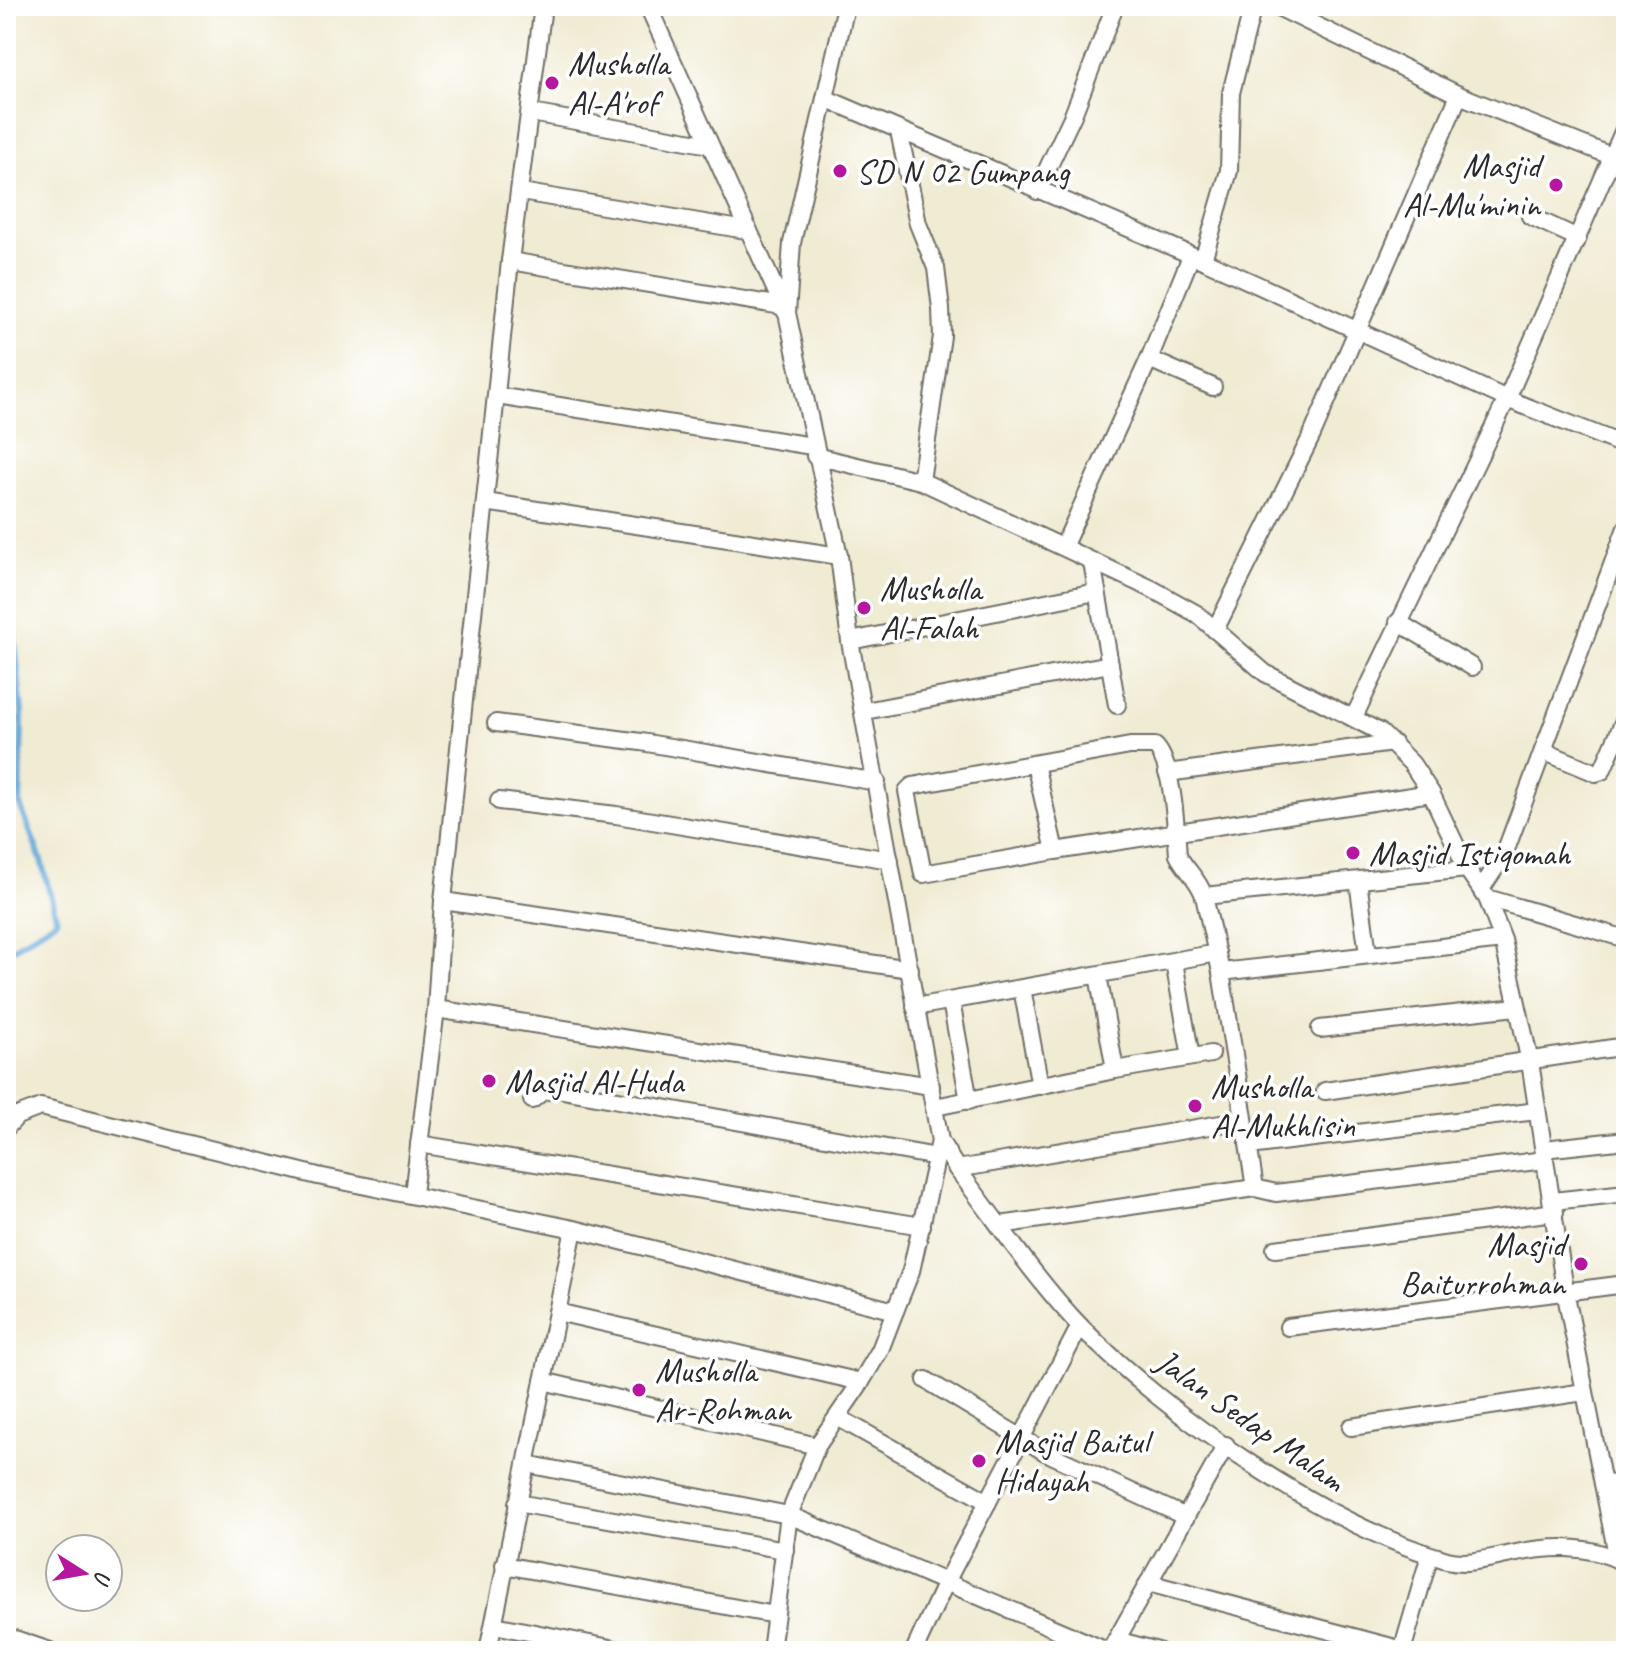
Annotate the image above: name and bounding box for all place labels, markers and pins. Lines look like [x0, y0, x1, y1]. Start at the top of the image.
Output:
place label: Musholla Al-A'rof [568, 42, 672, 124]
marker: Musholla Al-A'rof [543, 74, 561, 92]
place label: Masjid Al-Mu'minin [1403, 144, 1545, 226]
place label: SD N 02 Gumpang [856, 150, 1071, 193]
marker: SD N 02 Gumpang [831, 162, 849, 180]
marker: Masjid Al-Mu'minin [1547, 176, 1565, 194]
place label: Musholla Al-Falah [880, 567, 984, 649]
marker: Musholla Al-Falah [855, 599, 873, 617]
place label: Masjid Istiqomah [1369, 832, 1572, 875]
marker: Masjid Istiqomah [1344, 844, 1362, 862]
place label: Masjid Al-Huda [505, 1060, 686, 1103]
place label: Musholla Al-Mukhlisin [1211, 1065, 1356, 1147]
marker: Masjid Al-Huda [480, 1072, 498, 1090]
marker: Musholla Al-Mukhlisin [1186, 1097, 1204, 1115]
place label: Masjid Baiturrohman [1400, 1223, 1570, 1305]
marker: Masjid Baiturrohman [1572, 1255, 1590, 1273]
place label: Musholla Ar-Rohman [655, 1349, 792, 1431]
marker: Musholla Ar-Rohman [630, 1381, 648, 1399]
place label: Masjid Baitul Hidayah [995, 1420, 1155, 1502]
marker: Masjid Baitul Hidayah [970, 1452, 988, 1470]

